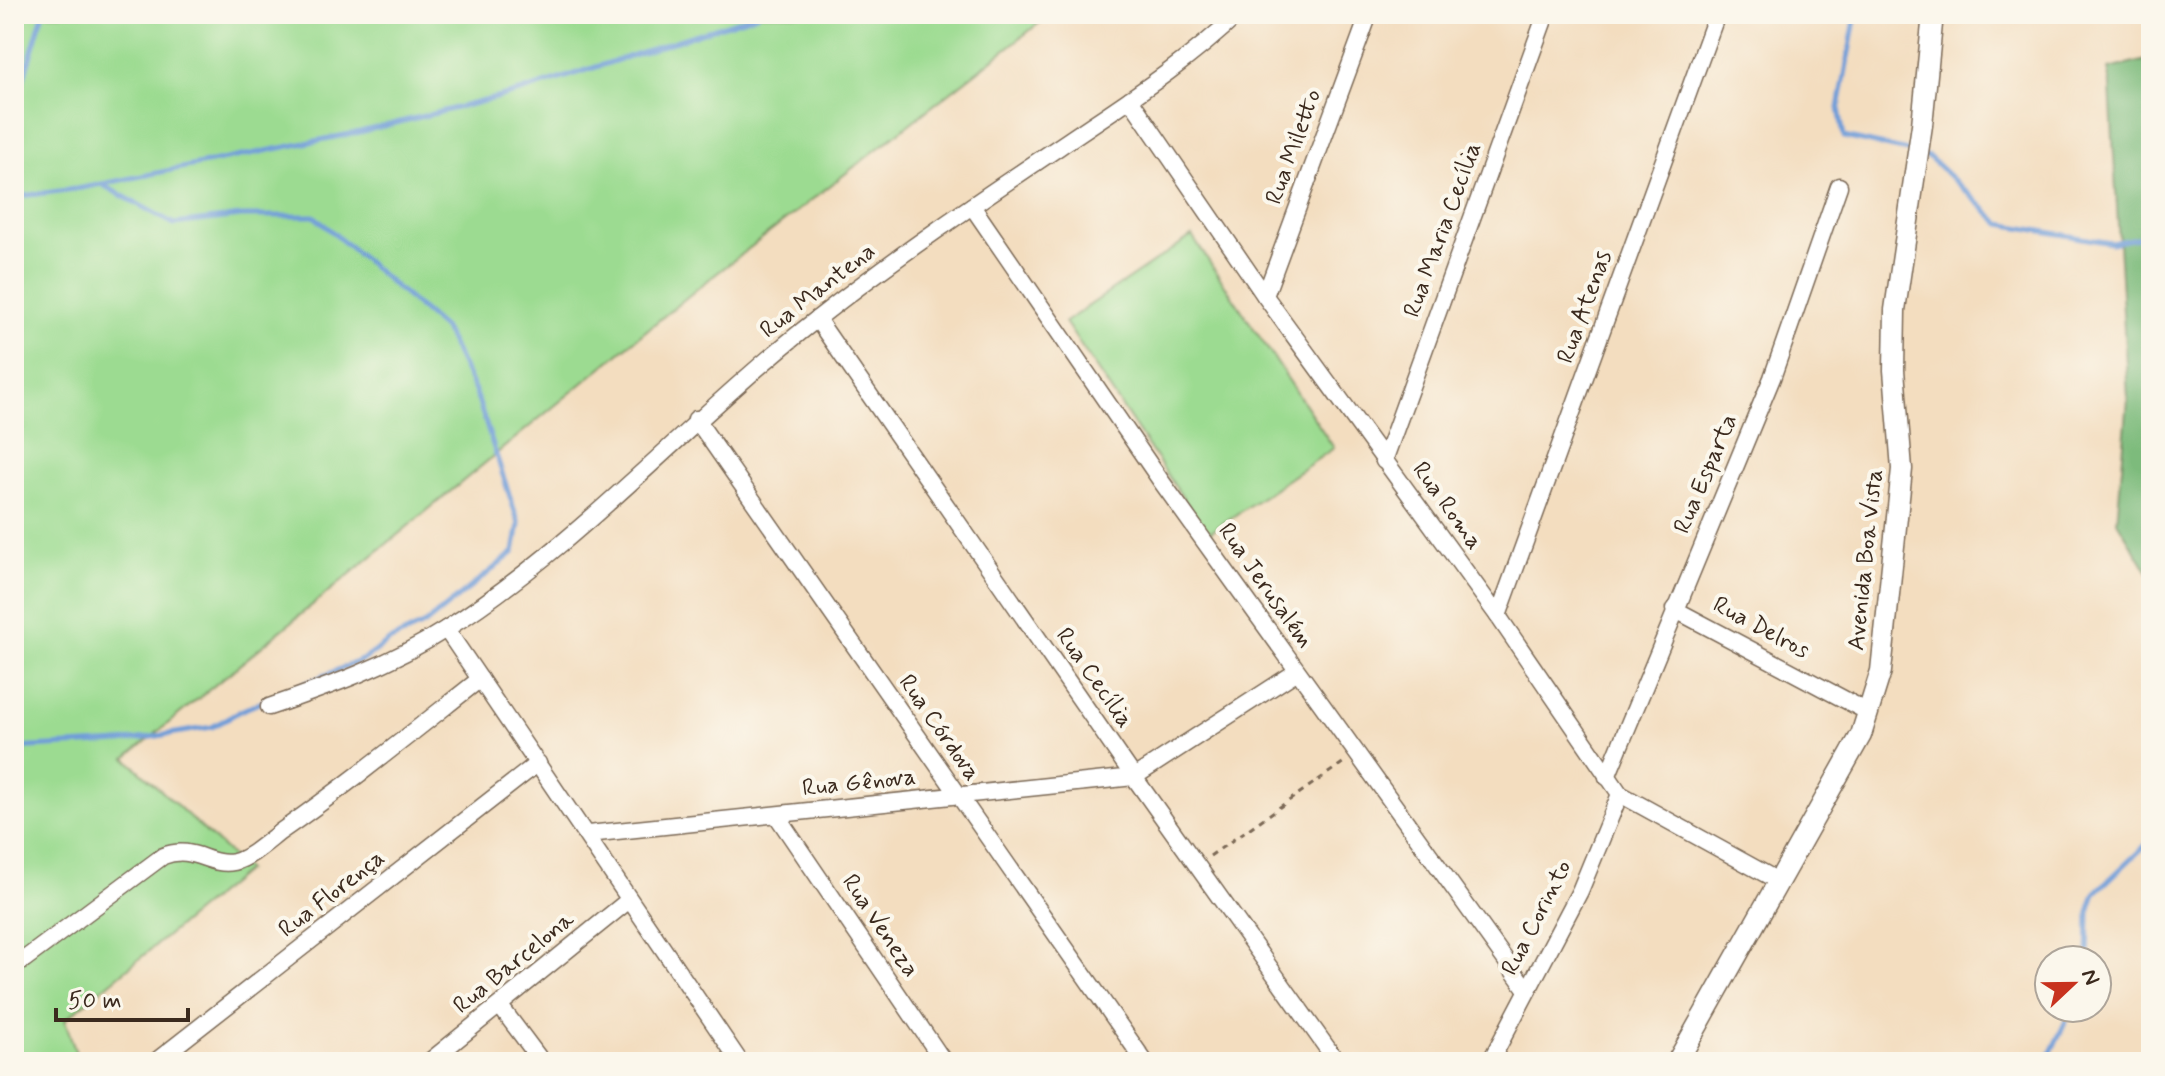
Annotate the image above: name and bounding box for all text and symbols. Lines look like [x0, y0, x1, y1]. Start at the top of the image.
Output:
street label: Rua Miletto [1259, 85, 1329, 209]
street label: Rua Maria Cecília [1397, 138, 1489, 322]
street label: Rua Mantena [754, 236, 882, 346]
street label: Rua Atenas [1550, 246, 1620, 368]
street label: Rua Esparta [1667, 410, 1745, 538]
street label: Rua Roma [1405, 456, 1489, 556]
street label: Avenida Boa Vista [1841, 468, 1891, 652]
street label: Rua Jerusalém [1210, 517, 1320, 655]
street label: Rua Delros [1707, 590, 1815, 667]
street label: Rua Cecília [1048, 622, 1140, 734]
street label: Rua Córdova [891, 669, 987, 787]
street label: Rua Gênova [801, 762, 917, 804]
street label: Rua Florença [273, 843, 391, 945]
street label: Rua Corinto [1495, 855, 1579, 981]
street label: Rua Veneza [834, 869, 926, 983]
street label: Rua Barcelona [447, 904, 581, 1021]
north arrow [2033, 944, 2113, 1024]
text: N [2074, 965, 2105, 989]
scale bar [56, 972, 188, 1022]
text: 50 m [68, 986, 122, 1017]

